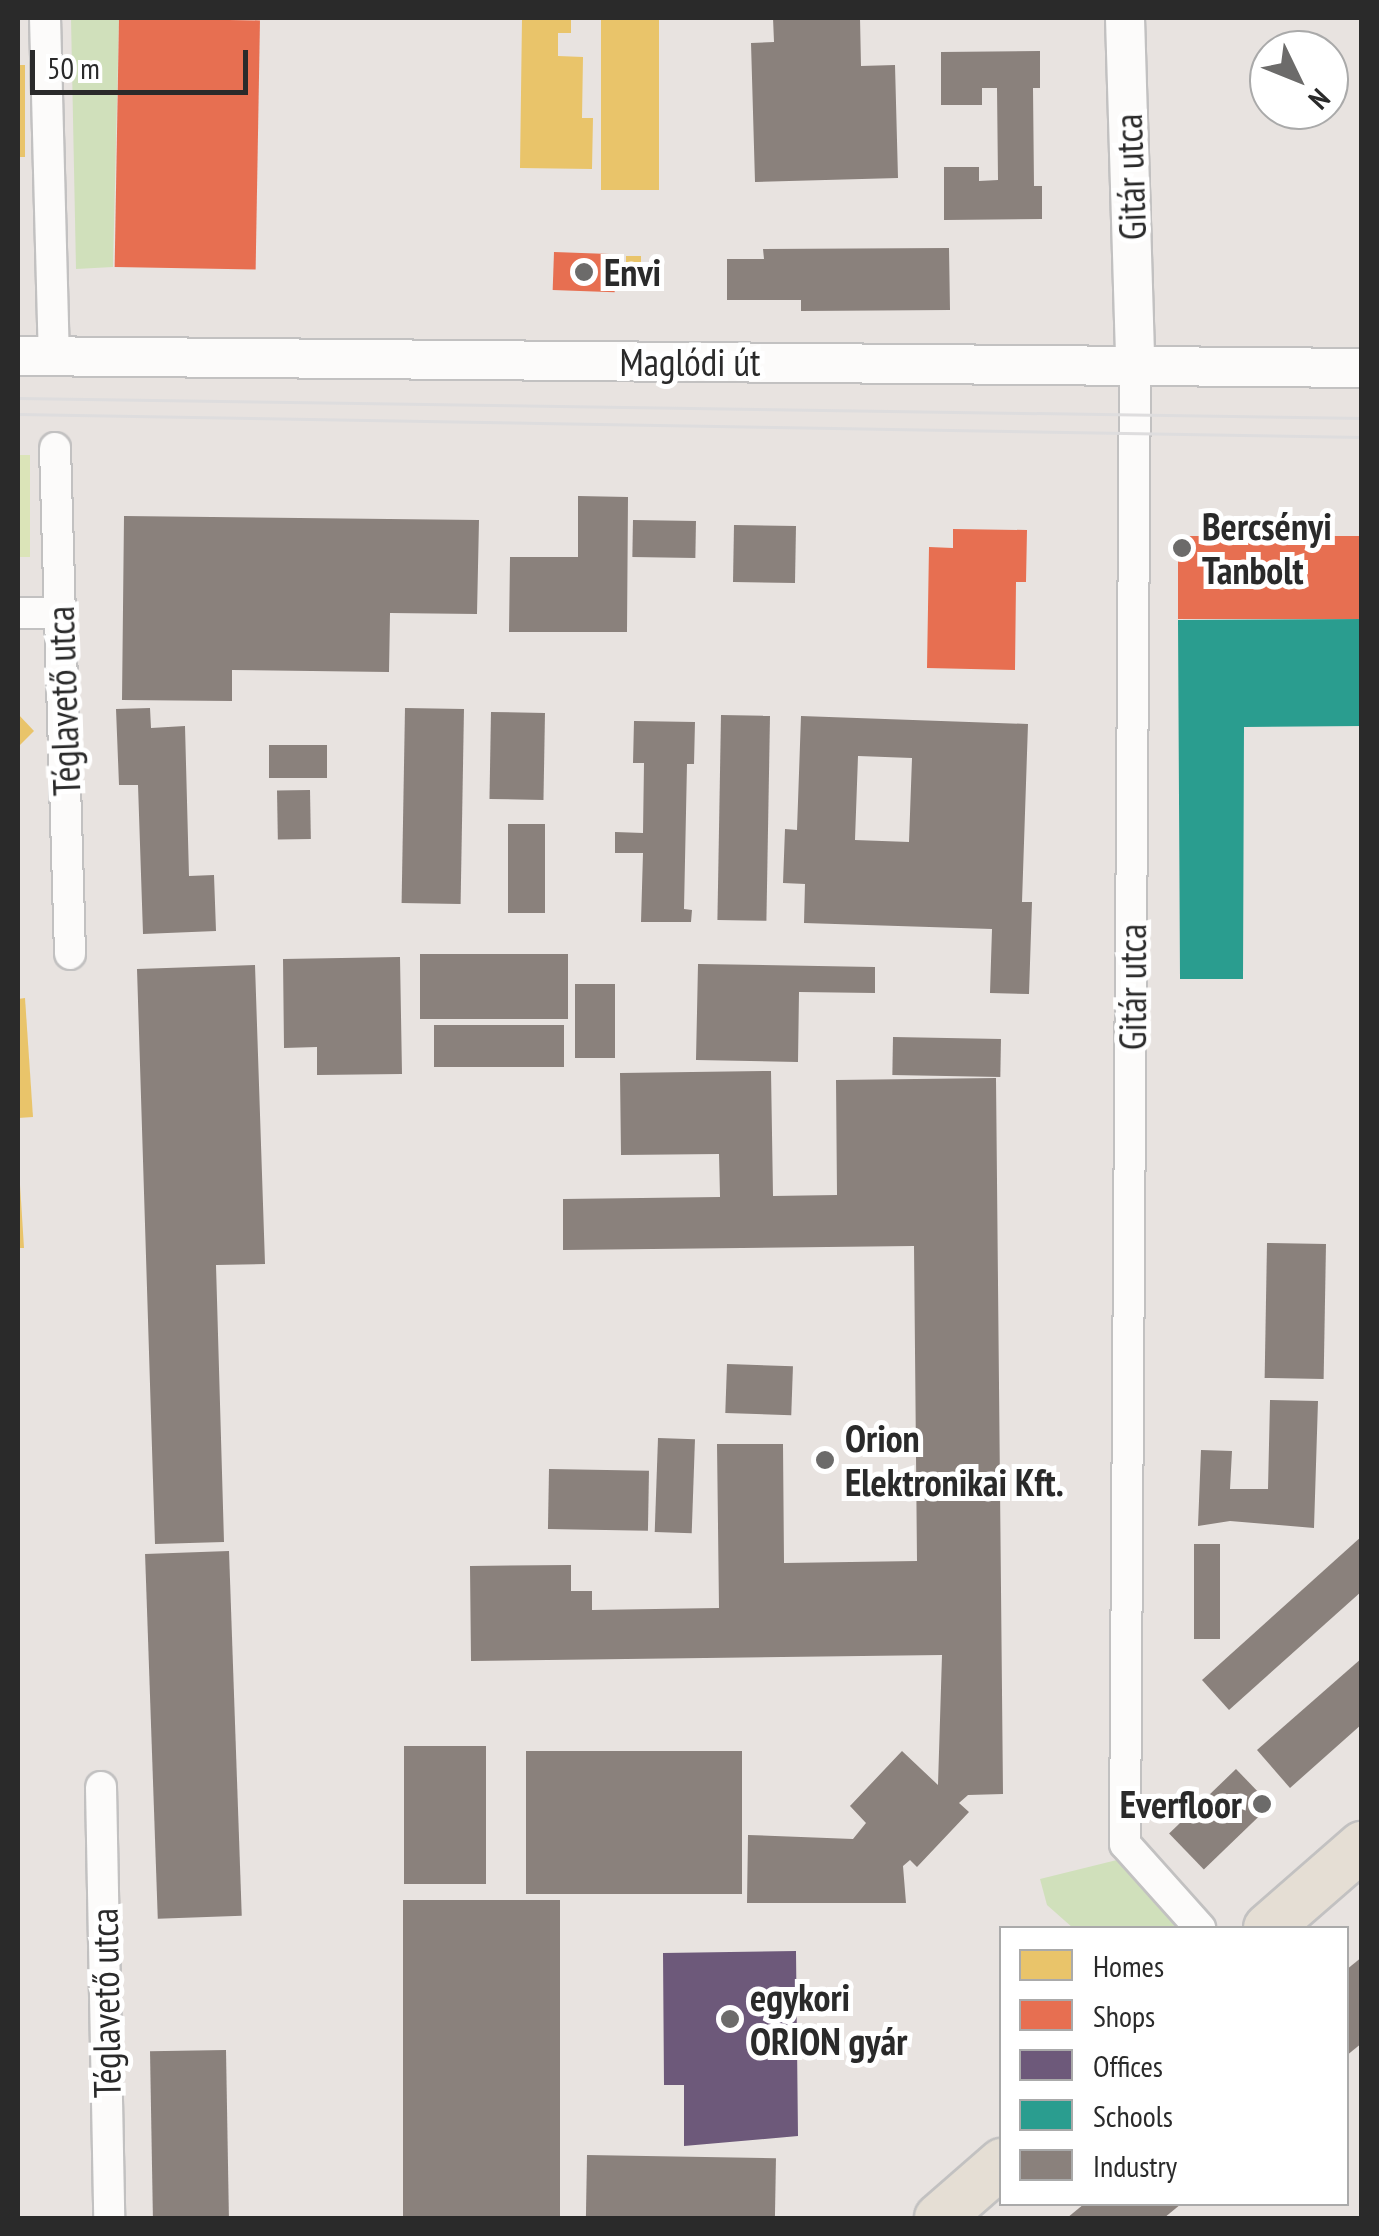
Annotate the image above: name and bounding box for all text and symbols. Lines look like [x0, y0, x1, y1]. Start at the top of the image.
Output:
scale bar [35, 30, 252, 92]
north arrow [1249, 30, 1349, 130]
text: 50 m [47, 48, 100, 87]
text: N [1301, 81, 1339, 118]
street label: Gitár utca [1105, 113, 1155, 241]
place label: Envi [604, 249, 661, 295]
marker: Envi [573, 261, 595, 283]
street label: Maglódi út [620, 339, 760, 385]
place label: Bercsényi Tanbolt [1202, 503, 1332, 592]
marker: Bercsényi Tanbolt [1171, 537, 1193, 559]
street label: Téglavető utca [37, 605, 89, 797]
street label: Gitár utca [1109, 924, 1155, 1050]
place label: Orion Elektronikai Kft. [845, 1415, 1064, 1505]
marker: Orion Elektronikai Kft. [814, 1449, 836, 1471]
place label: Everfloor [1120, 1781, 1242, 1827]
marker: Everfloor [1251, 1793, 1273, 1815]
street label: Téglavető utca [81, 1908, 129, 2098]
legend [999, 1926, 1349, 2206]
text: Homes [1093, 1946, 1164, 1985]
place label: egykori ORION gyár [750, 1974, 907, 2064]
text: Shops [1093, 1996, 1155, 2035]
marker: egykori ORION gyár [719, 2008, 741, 2030]
text: Offices [1093, 2046, 1163, 2085]
text: Schools [1093, 2096, 1173, 2135]
text: Industry [1093, 2146, 1177, 2185]

